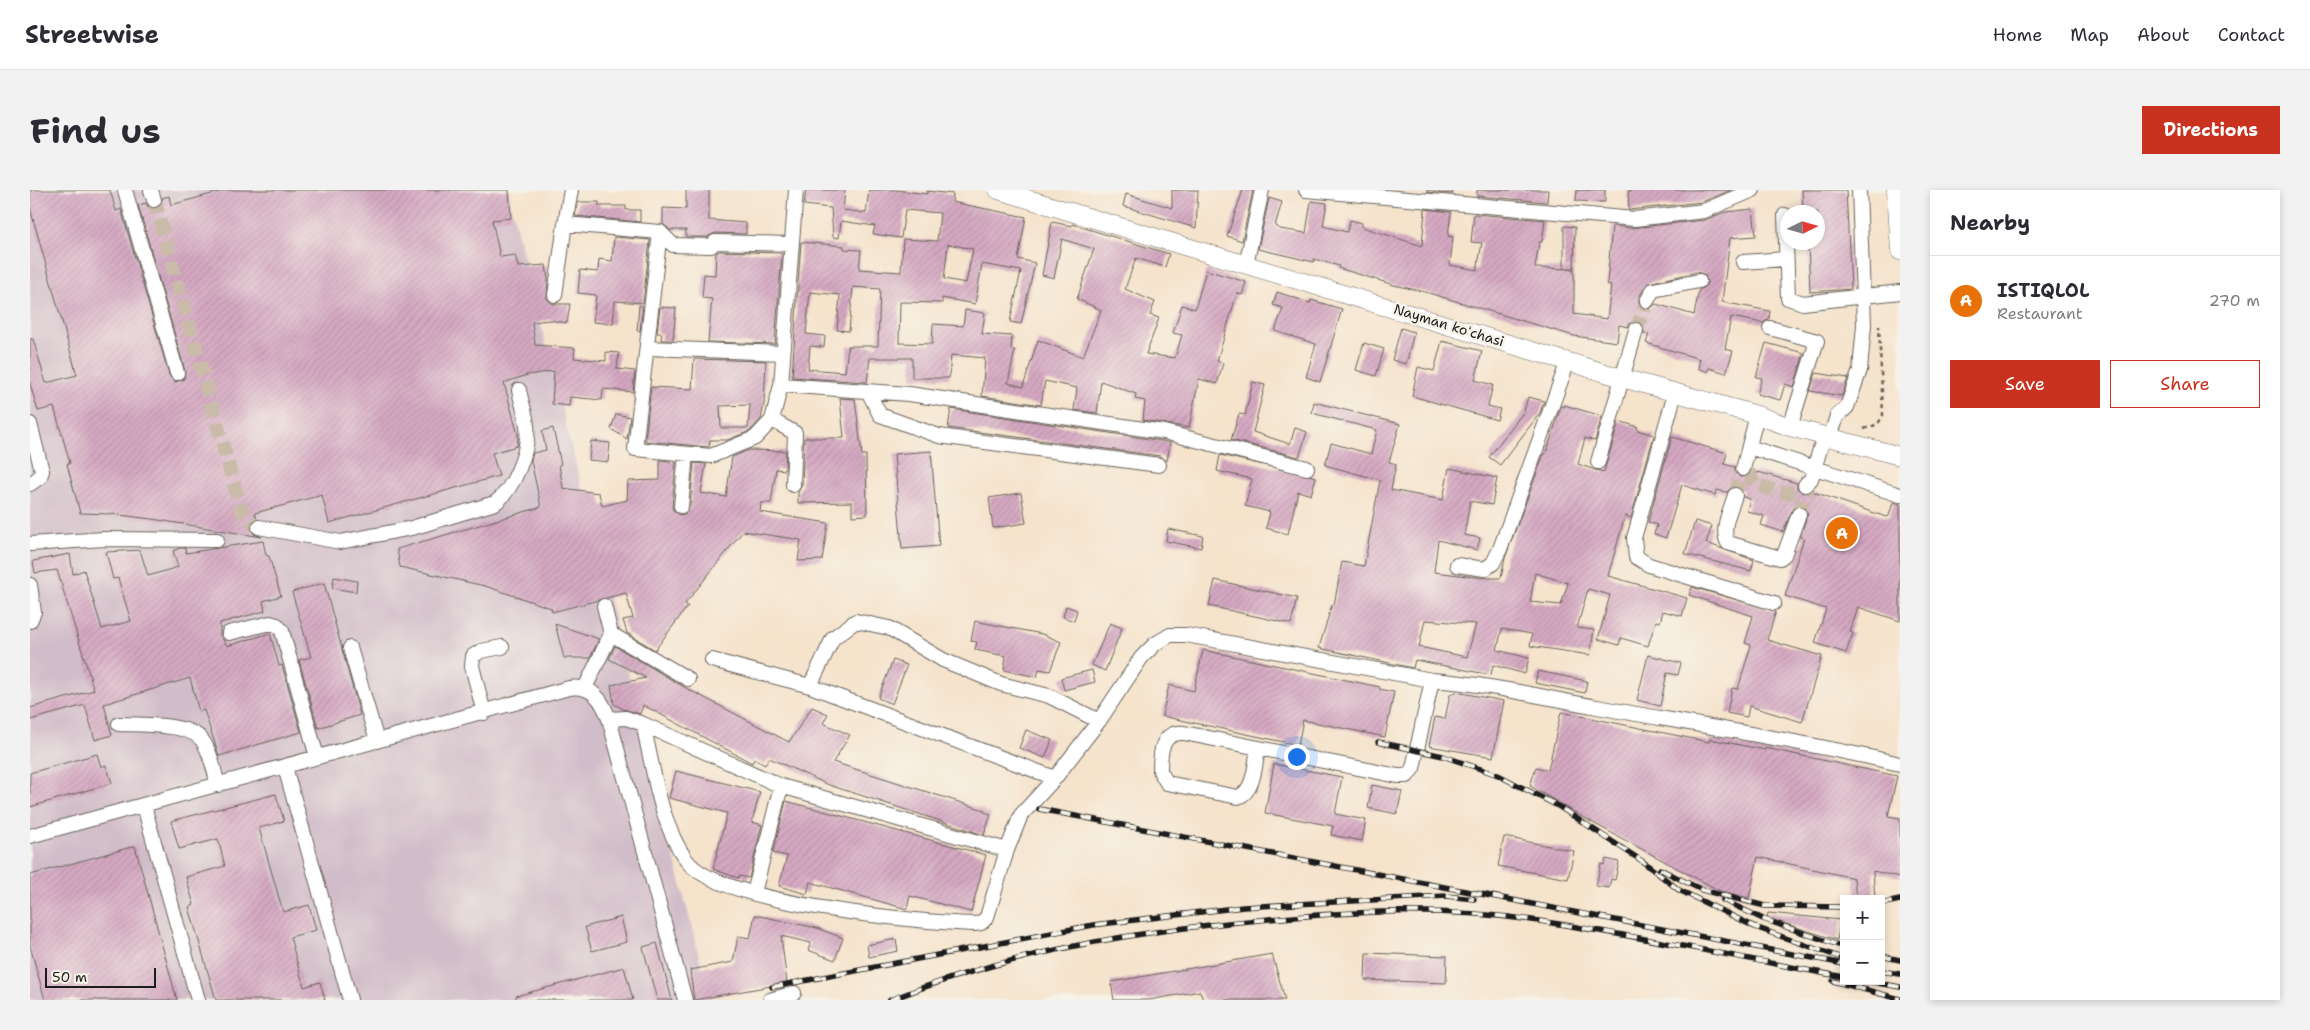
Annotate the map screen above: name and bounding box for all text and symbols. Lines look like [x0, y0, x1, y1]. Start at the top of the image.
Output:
text: Streetwise [25, 19, 159, 51]
text: Home [1993, 23, 2042, 47]
text: Map [2070, 23, 2109, 47]
text: About [2137, 23, 2190, 47]
text: Contact [2218, 23, 2285, 47]
button: Directions [2142, 106, 2280, 154]
text: Find us [30, 107, 161, 154]
north arrow [1780, 205, 1825, 250]
text: Nearby [1950, 209, 2030, 237]
text: ISTIQLOL [1997, 278, 2089, 303]
text: A [1960, 290, 1972, 311]
text: 270 m [2209, 290, 2260, 311]
street label: Nayman koʻchasi [1392, 300, 1506, 350]
text: Restaurant [1997, 303, 2083, 324]
button: Save [1950, 360, 2100, 408]
button: Share [2110, 360, 2260, 408]
pin: A [1826, 514, 1858, 552]
your location [1284, 744, 1310, 770]
map controls [1840, 895, 1885, 985]
button: + [1840, 895, 1885, 940]
button: − [1840, 940, 1885, 985]
scale bar [45, 965, 156, 988]
text: 50 m [52, 968, 87, 986]

